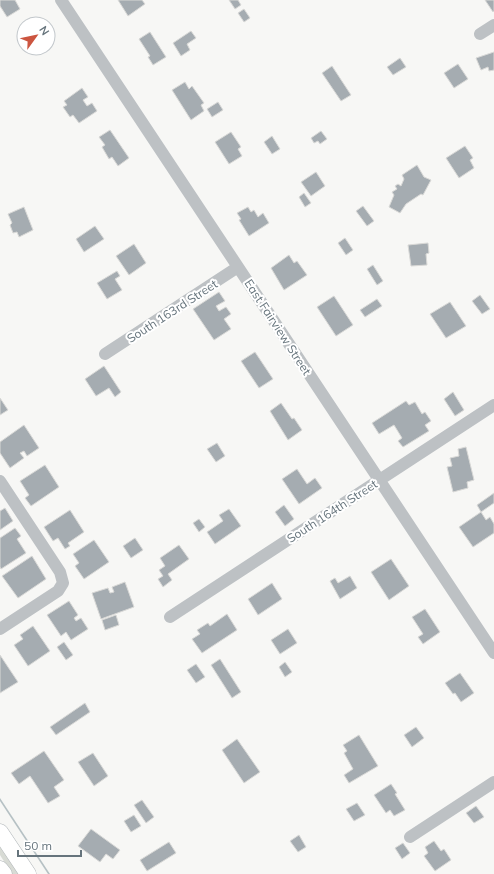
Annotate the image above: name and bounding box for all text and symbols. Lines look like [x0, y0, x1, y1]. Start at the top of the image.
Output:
north arrow [16, 16, 56, 56]
text: N [36, 23, 53, 38]
street label: South 163rd Street [124, 276, 220, 346]
street label: East Fairview Street [241, 276, 315, 378]
street label: South 164th Street [284, 476, 380, 546]
scale bar [18, 832, 81, 858]
text: 50 m [24, 838, 52, 853]

